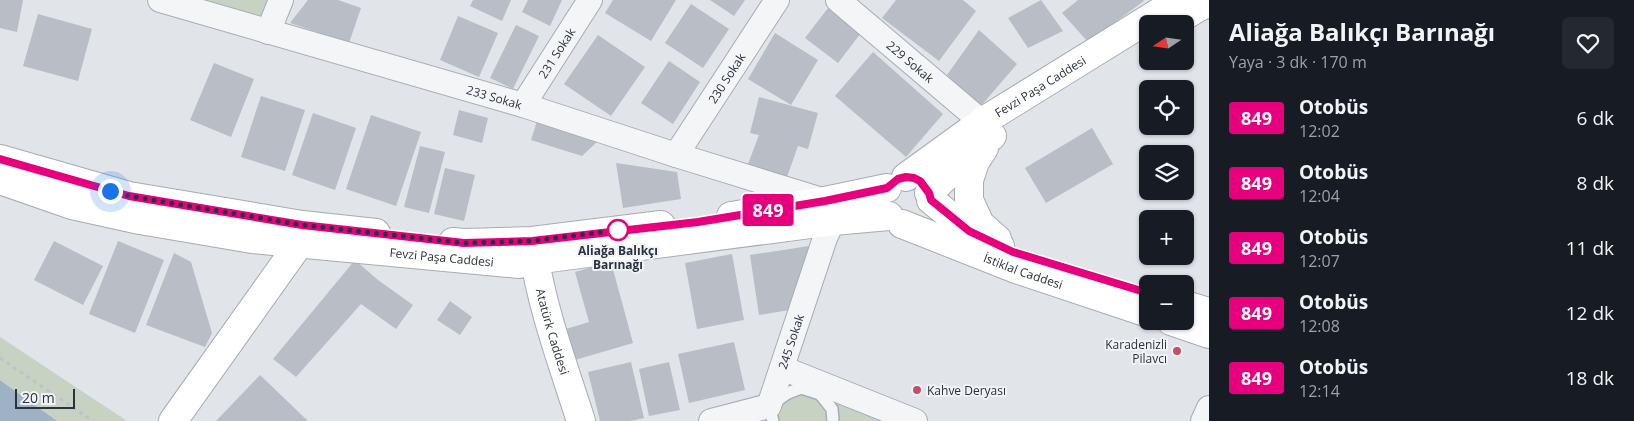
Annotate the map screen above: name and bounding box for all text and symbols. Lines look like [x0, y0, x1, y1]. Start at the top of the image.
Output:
north arrow [1139, 15, 1194, 70]
map controls [1139, 15, 1194, 330]
text: Aliağa Balıkçı Barınağı [1229, 15, 1495, 48]
button: heart [1562, 17, 1614, 69]
street label: 231 Sokak [534, 24, 579, 81]
street label: 229 Sokak [883, 37, 938, 87]
street label: 230 Sokak [704, 49, 749, 106]
street label: Fevzi Paşa Caddesi [991, 51, 1089, 121]
text: Yaya · 3 dk · 170 m [1229, 51, 1367, 73]
button: locate [1139, 80, 1194, 135]
street label: 233 Sokak [465, 81, 525, 113]
text: Otobüs [1299, 94, 1368, 120]
text: 6 dk [1577, 105, 1614, 131]
text: 849 [1241, 106, 1272, 130]
text: 12:02 [1299, 120, 1340, 142]
button: layers [1139, 145, 1194, 200]
text: Otobüs [1299, 159, 1368, 185]
text: 8 dk [1577, 170, 1614, 196]
text: 849 [1241, 171, 1272, 195]
your location [98, 179, 123, 204]
text: 12:04 [1299, 185, 1340, 207]
line badge: 849 [739, 194, 797, 226]
text: 849 [753, 198, 783, 222]
button: + [1139, 210, 1194, 265]
marker: Aliağa Balıkçı Barınağı [607, 219, 629, 241]
text: Otobüs [1299, 224, 1368, 250]
text: 11 dk [1566, 235, 1614, 261]
text: 849 [1241, 236, 1272, 260]
place label: Aliağa Balıkçı Barınağı [578, 242, 658, 273]
street label: Fevzi Paşa Caddesi [389, 243, 495, 270]
street label: İstiklal Caddesi [981, 249, 1065, 293]
text: 12:07 [1299, 250, 1340, 272]
button: − [1139, 275, 1194, 330]
street label: Atatürk Caddesi [532, 287, 574, 377]
text: Otobüs [1299, 289, 1368, 315]
text: 12 dk [1566, 300, 1614, 326]
text: 849 [1241, 301, 1272, 325]
street label: 245 Sokak [773, 311, 808, 371]
text: 12:08 [1299, 315, 1340, 337]
place label: Karadenizli Pilavcı [1105, 336, 1167, 367]
marker: Karadenizli Pilavcı [1171, 345, 1183, 357]
text: Otobüs [1299, 354, 1368, 380]
text: 18 dk [1566, 365, 1614, 391]
text: 849 [1241, 366, 1272, 390]
text: 12:14 [1299, 380, 1340, 402]
place label: Kahve Deryası [927, 382, 1006, 399]
marker: Kahve Deryası [911, 384, 923, 396]
scale bar [15, 386, 75, 409]
text: 20 m [22, 388, 55, 407]

